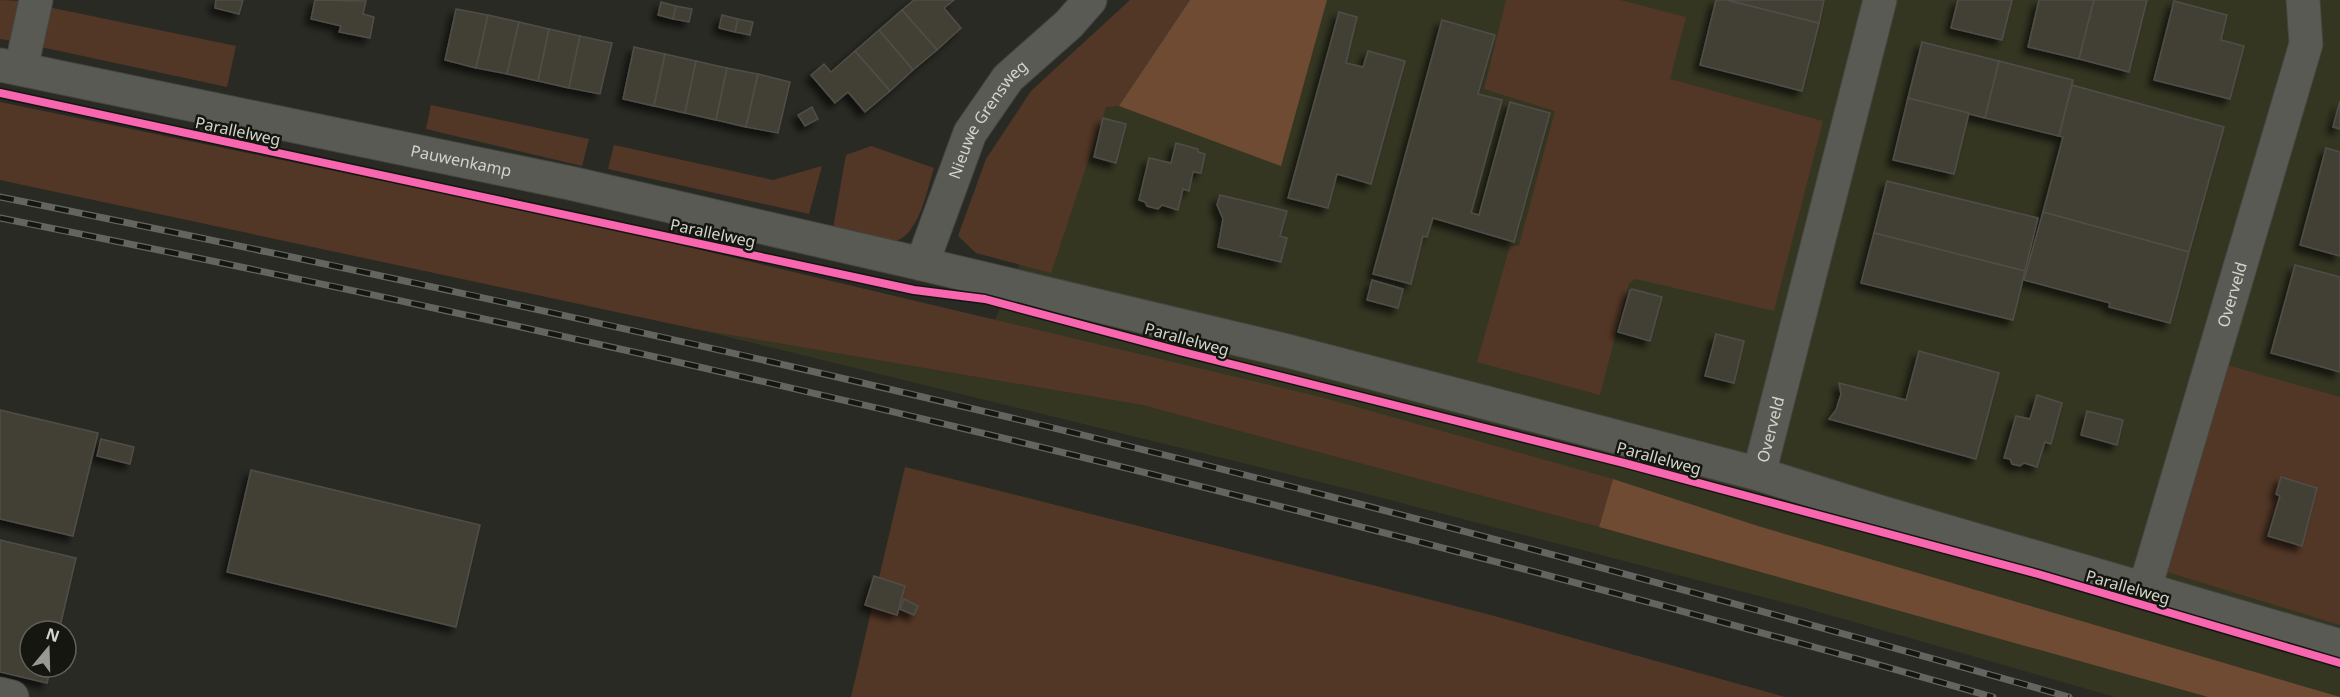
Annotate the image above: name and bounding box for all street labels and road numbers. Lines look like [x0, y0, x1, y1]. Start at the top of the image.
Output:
street label: Nieuwe Grensweg [943, 55, 1032, 182]
street label: Parallelweg [193, 111, 283, 151]
street label: Pauwenkamp [409, 139, 514, 182]
street label: Parallelweg [668, 213, 758, 253]
street label: Overveld [2212, 259, 2252, 330]
street label: Parallelweg [1142, 317, 1232, 361]
street label: Overveld [1751, 394, 1789, 465]
street label: Parallelweg [1614, 436, 1704, 480]
street label: Parallelweg [2083, 564, 2173, 610]

